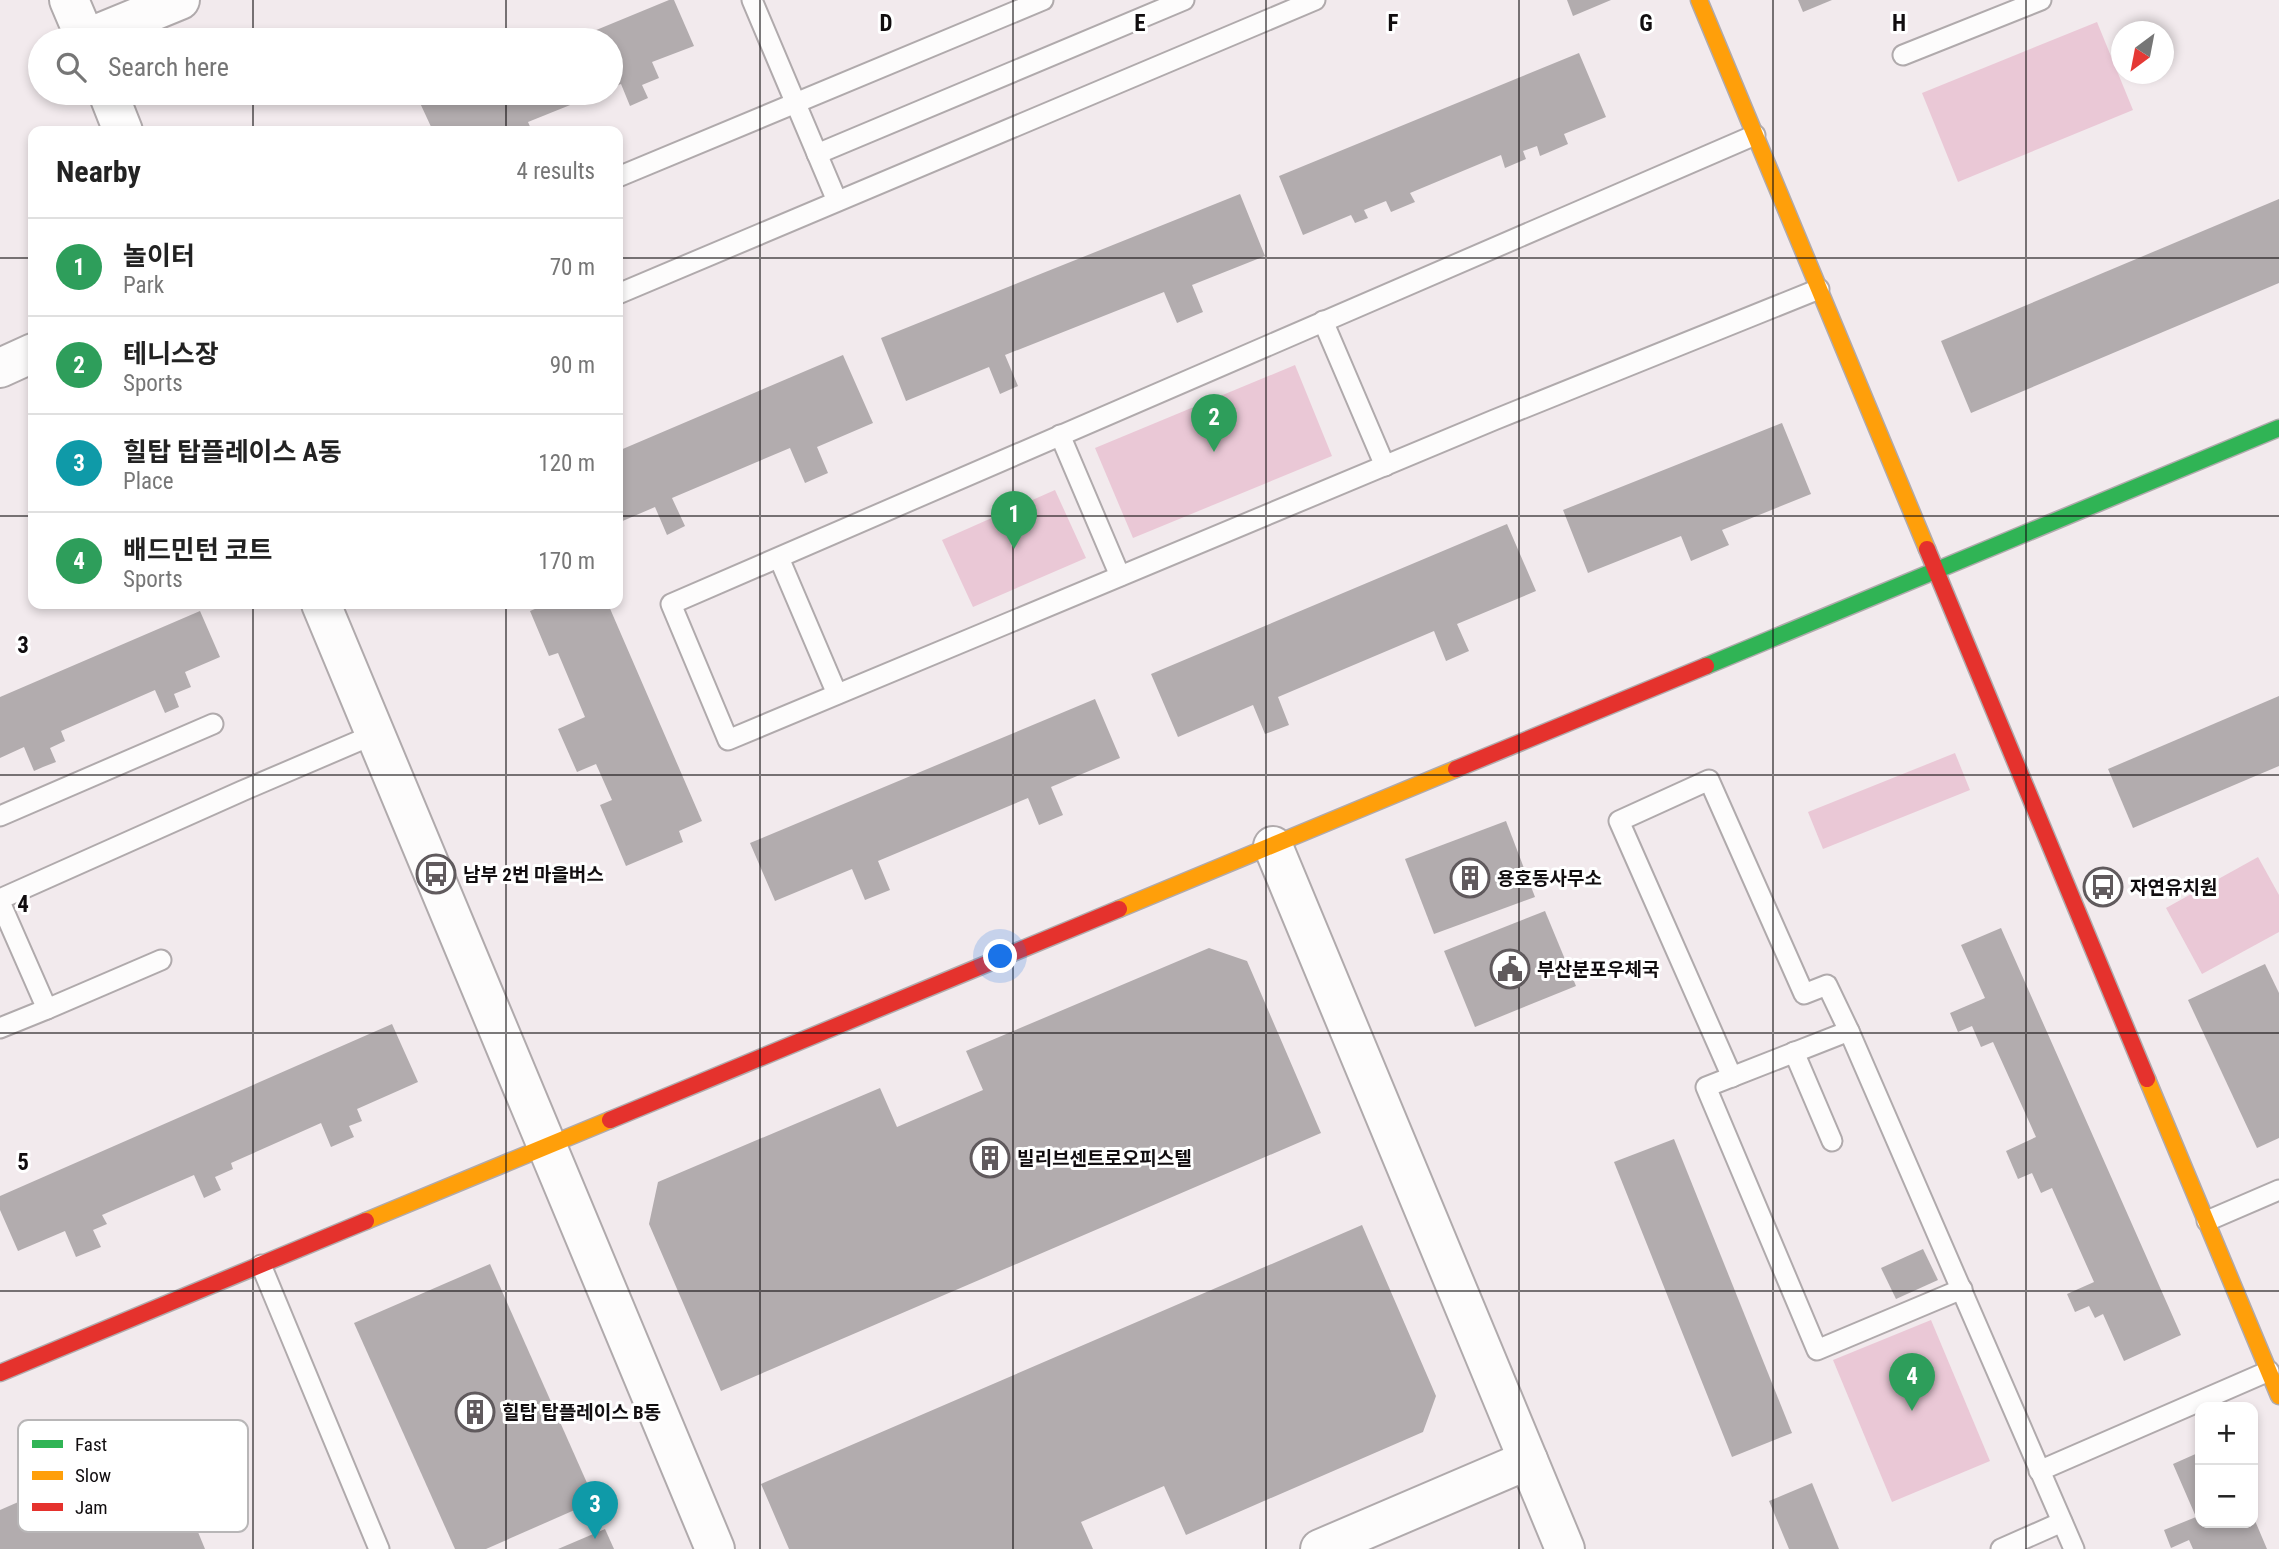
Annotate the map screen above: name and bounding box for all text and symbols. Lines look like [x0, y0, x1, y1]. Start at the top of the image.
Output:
text: D [880, 10, 893, 37]
text: E [1134, 10, 1146, 37]
text: F [1388, 10, 1399, 37]
text: G [1639, 10, 1653, 37]
text: H [1892, 10, 1906, 37]
north arrow [2111, 21, 2174, 84]
search box [28, 28, 623, 105]
icon: search [52, 48, 90, 86]
text: Search here [108, 52, 229, 82]
text: Nearby [56, 154, 141, 189]
text: 4 results [517, 158, 595, 185]
text: 놀이터 [123, 241, 195, 271]
text: 1 [73, 254, 85, 281]
text: 70 m [550, 254, 595, 281]
text: Park [123, 272, 164, 299]
text: 테니스장 [123, 339, 219, 369]
text: 2 [73, 352, 85, 379]
text: 90 m [550, 352, 595, 379]
text: Sports [123, 370, 183, 397]
pin: 2 [1191, 394, 1237, 452]
text: 힐탑 탑플레이스 A동 [123, 437, 342, 467]
text: 3 [73, 450, 85, 477]
text: 120 m [538, 450, 595, 477]
text: Place [123, 468, 173, 495]
pin: 1 [991, 491, 1037, 549]
text: 배드민턴 코트 [123, 535, 273, 565]
text: 4 [73, 548, 85, 575]
text: 170 m [538, 548, 595, 575]
text: Sports [123, 566, 183, 593]
text: 3 [17, 632, 29, 659]
bus stop icon: 남부 2번 마을버스 [415, 853, 457, 895]
building icon: 용호동사무소 [1449, 857, 1491, 899]
place label: 남부 2번 마을버스 [463, 863, 604, 886]
bus stop icon: 자연유치원 [2082, 866, 2124, 908]
place label: 용호동사무소 [1497, 867, 1602, 890]
place label: 자연유치원 [2130, 876, 2217, 899]
text: 4 [17, 891, 29, 918]
your location [983, 939, 1017, 973]
public building icon: 부산분포우체국 [1489, 948, 1531, 990]
place label: 부산분포우체국 [1537, 958, 1659, 981]
building icon: 빌리브센트로오피스텔 [969, 1137, 1011, 1179]
place label: 빌리브센트로오피스텔 [1017, 1147, 1192, 1170]
text: 5 [17, 1149, 29, 1176]
pin: 4 [1889, 1353, 1935, 1411]
building icon: 힐탑 탑플레이스 B동 [454, 1391, 496, 1433]
place label: 힐탑 탑플레이스 B동 [502, 1401, 661, 1424]
map controls [2195, 1402, 2258, 1528]
button: + [2195, 1402, 2258, 1465]
legend [18, 1420, 248, 1532]
text: Fast [75, 1433, 107, 1456]
text: Slow [75, 1464, 111, 1487]
button: − [2195, 1465, 2258, 1528]
pin: 3 [572, 1481, 618, 1539]
text: Jam [75, 1496, 108, 1519]

